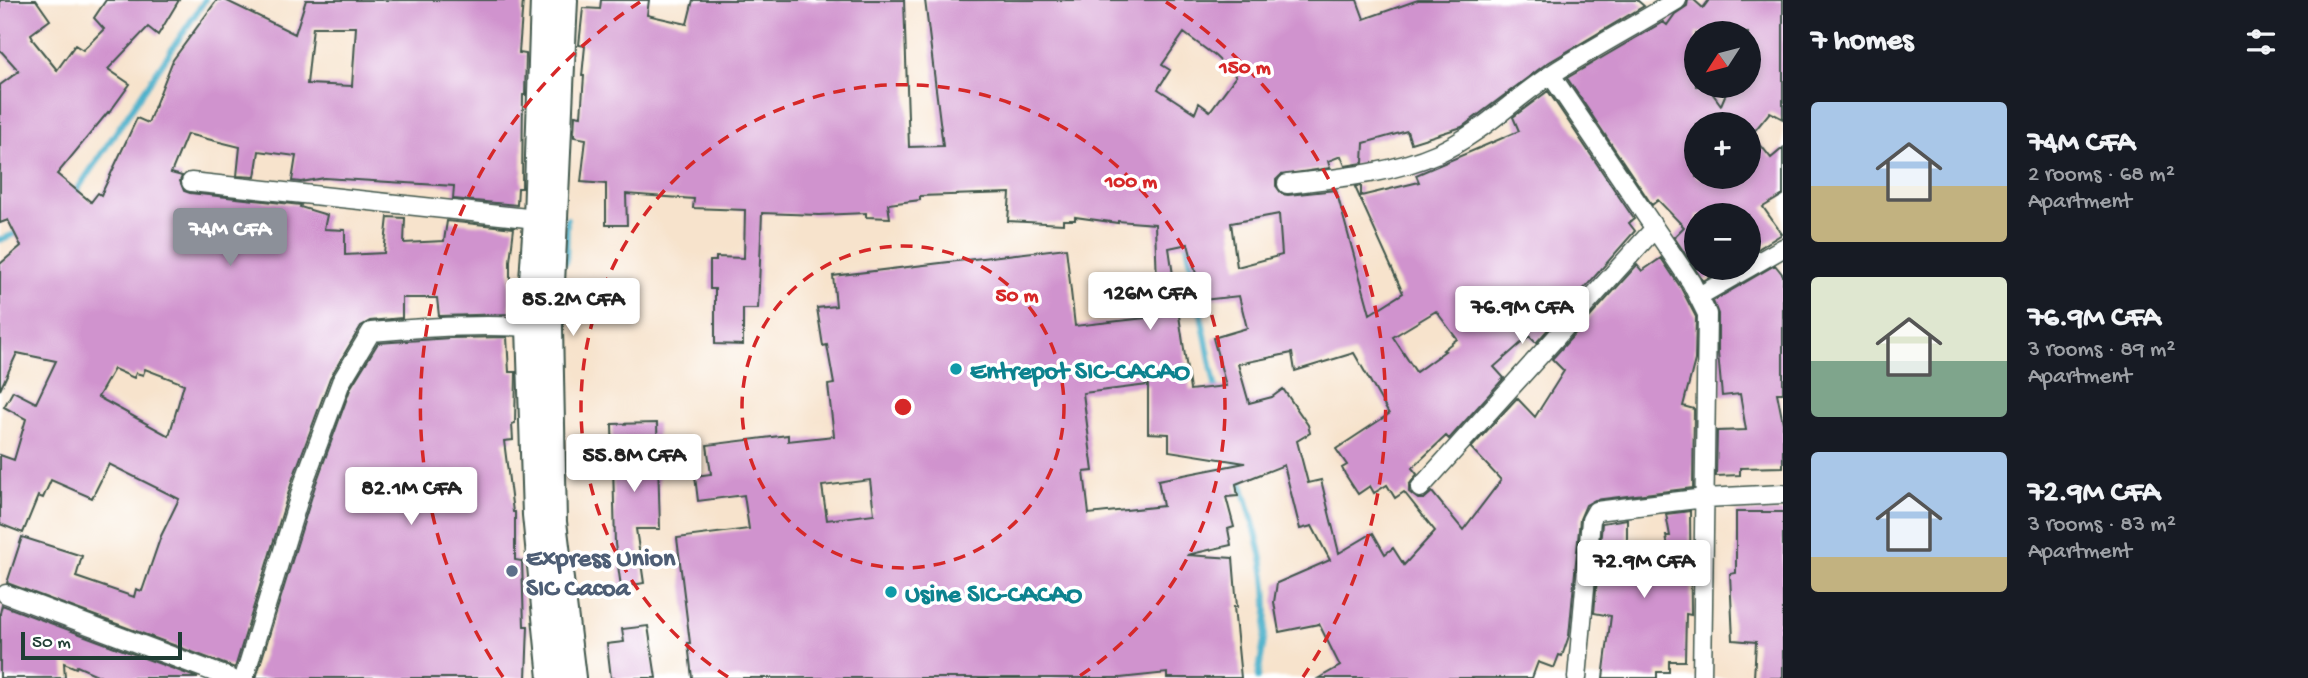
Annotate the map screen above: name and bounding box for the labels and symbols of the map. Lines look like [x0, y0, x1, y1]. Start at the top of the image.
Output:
north arrow [1684, 21, 1760, 98]
text: 150 m [1218, 57, 1271, 82]
text: 100 m [1104, 171, 1157, 196]
pin: 74M CFA [165, 208, 295, 268]
pin: 126M CFA [1078, 272, 1222, 332]
pin: 85.2M CFA [493, 278, 653, 338]
text: 50 m [996, 285, 1039, 310]
pin: 76.9M CFA [1442, 286, 1602, 346]
place label: Entrepot SIC-CACAO [970, 358, 1190, 389]
marker: Entrepot SIC-CACAO [948, 361, 964, 377]
centre of rings [891, 395, 915, 419]
pin: 55.8M CFA [554, 434, 714, 494]
pin: 82.1M CFA [331, 468, 491, 527]
pin: 72.9M CFA [1564, 540, 1724, 600]
place label: Express Union SIC Cacoa [526, 545, 676, 606]
marker: Express Union SIC Cacoa [504, 563, 520, 579]
place label: Usine SIC-CACAO [905, 581, 1083, 612]
marker: Usine SIC-CACAO [883, 584, 899, 600]
scale bar [21, 629, 182, 661]

